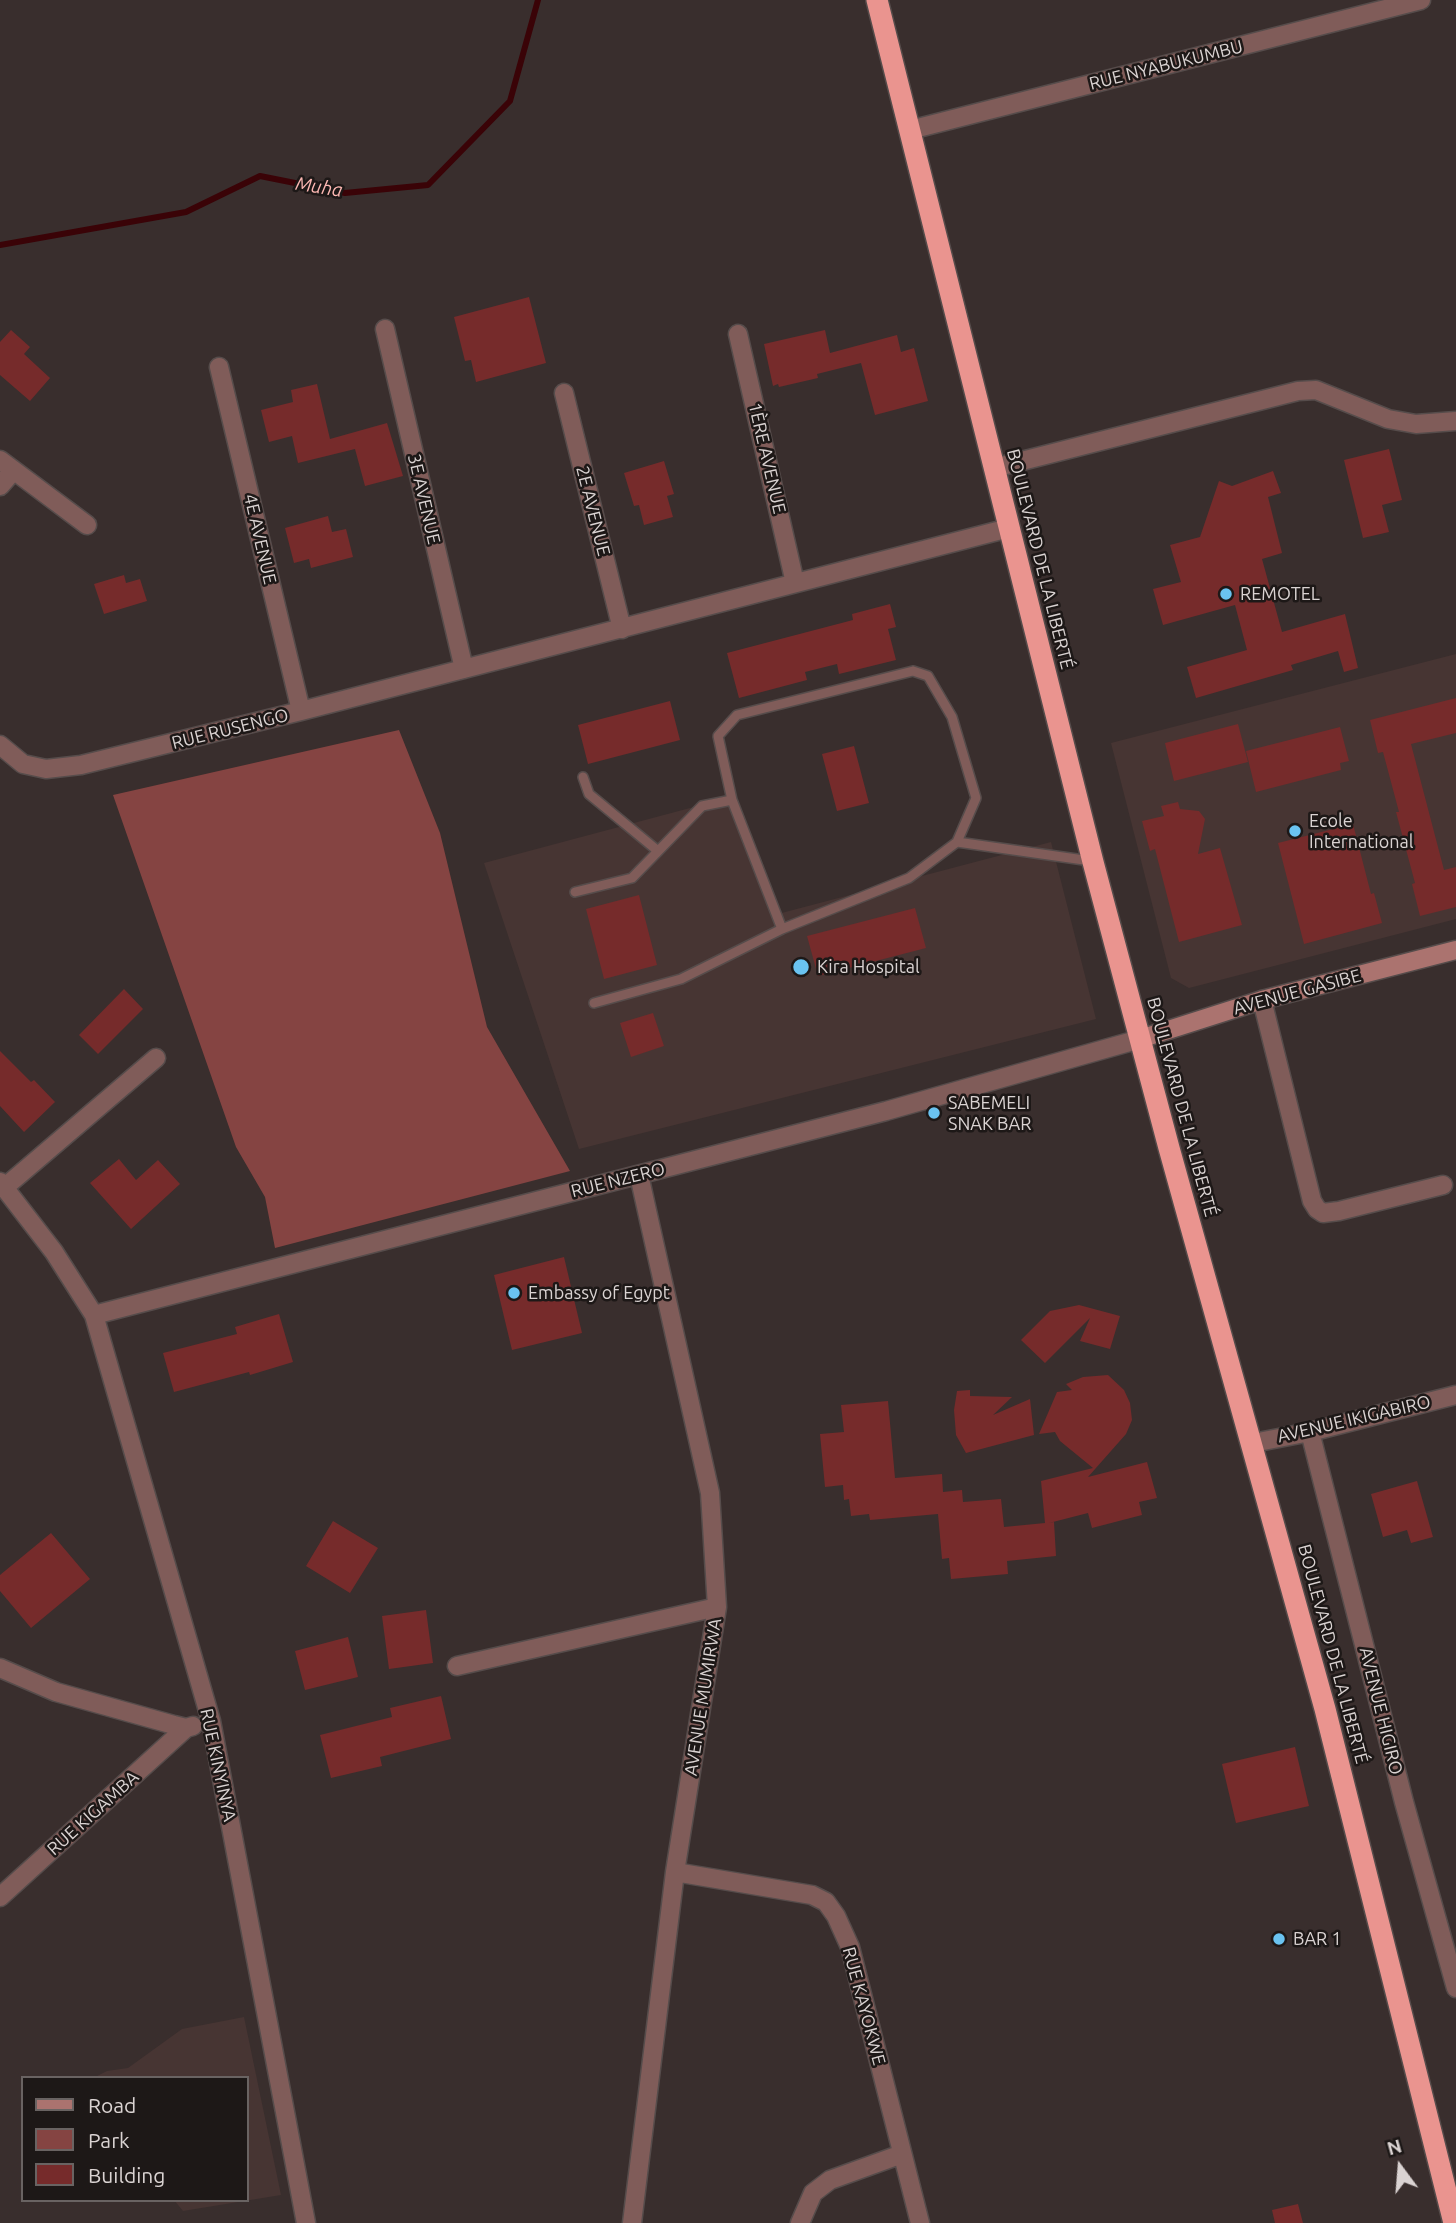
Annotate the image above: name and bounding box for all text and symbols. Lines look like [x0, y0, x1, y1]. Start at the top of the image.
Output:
street label: RUE NYABUKUMBU [1087, 35, 1245, 95]
water label: Muha [294, 172, 344, 202]
street label: 1ÈRE AVENUE [744, 400, 790, 516]
street label: BOULEVARD DE LA LIBERTÉ [1002, 447, 1078, 671]
street label: 3E AVENUE [403, 452, 445, 546]
street label: 2E AVENUE [571, 464, 615, 558]
street label: 4E AVENUE [239, 492, 281, 586]
place label: REMOTEL [1240, 583, 1320, 605]
marker: REMOTEL [1218, 586, 1234, 602]
street label: RUE RUSENGO [169, 704, 291, 754]
place label: Ecole International [1309, 810, 1413, 852]
marker: Ecole International [1287, 823, 1303, 839]
place label: Kira Hospital [817, 956, 920, 978]
marker: Kira Hospital [791, 957, 811, 977]
street label: AVENUE GASIBE [1231, 965, 1363, 1019]
street label: BOULEVARD DE LA LIBERTÉ [1142, 995, 1222, 1219]
place label: SABEMELI SNAK BAR [948, 1092, 1031, 1134]
marker: SABEMELI SNAK BAR [926, 1105, 942, 1121]
street label: RUE NZERO [569, 1158, 667, 1202]
place label: Embassy of Egypt [528, 1282, 670, 1304]
marker: Embassy of Egypt [506, 1285, 522, 1301]
street label: AVENUE IKIGABIRO [1275, 1391, 1433, 1447]
street label: BOULEVARD DE LA LIBERTÉ [1293, 1542, 1373, 1766]
street label: AVENUE MUMIRWA [680, 1617, 726, 1777]
street label: AVENUE HIGIRO [1355, 1645, 1407, 1777]
street label: RUE KINYINYA [195, 1707, 241, 1823]
street label: RUE KIGAMBA [43, 1766, 143, 1860]
place label: BAR 1 [1293, 1928, 1342, 1950]
marker: BAR 1 [1271, 1931, 1287, 1947]
street label: RUE KAYOKWE [838, 1945, 890, 2067]
legend [21, 2076, 248, 2202]
text: Road [88, 2093, 136, 2117]
text: Park [88, 2128, 130, 2152]
north arrow [1365, 2132, 1435, 2202]
text: N [1384, 2134, 1404, 2159]
text: Building [88, 2163, 165, 2187]

